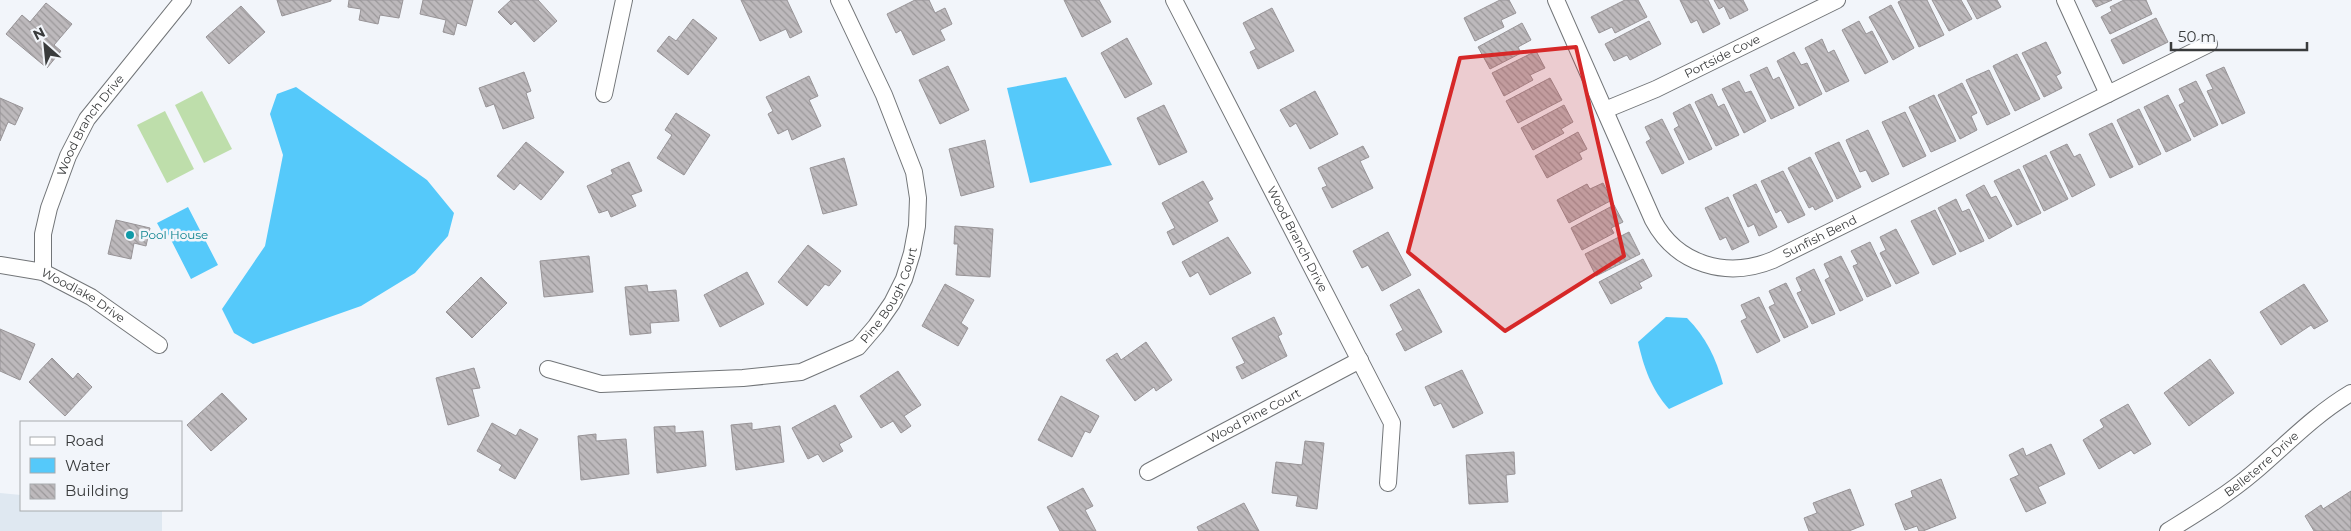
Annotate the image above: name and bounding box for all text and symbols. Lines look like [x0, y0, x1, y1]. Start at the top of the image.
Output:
north arrow [20, 20, 70, 70]
scale bar [2171, 20, 2307, 52]
text: N [30, 23, 48, 44]
text: 50 m [2178, 27, 2216, 46]
street label: Portside Cove [1682, 31, 1762, 81]
street label: Wood Branch Drive [53, 71, 127, 178]
street label: Wood Branch Drive [1264, 183, 1331, 294]
street label: Sunfish Bend [1780, 212, 1859, 261]
place label: Pool House [140, 227, 208, 242]
marker: Pool House [124, 229, 136, 241]
street label: Pine Bough Court [857, 246, 920, 346]
street label: Woodlake Drive [39, 264, 128, 326]
street label: Wood Pine Court [1205, 385, 1303, 446]
legend [20, 421, 182, 511]
street label: Belleterre Drive [2221, 428, 2301, 500]
text: Road [65, 431, 104, 450]
text: Water [65, 456, 111, 475]
text: Building [65, 481, 129, 500]

